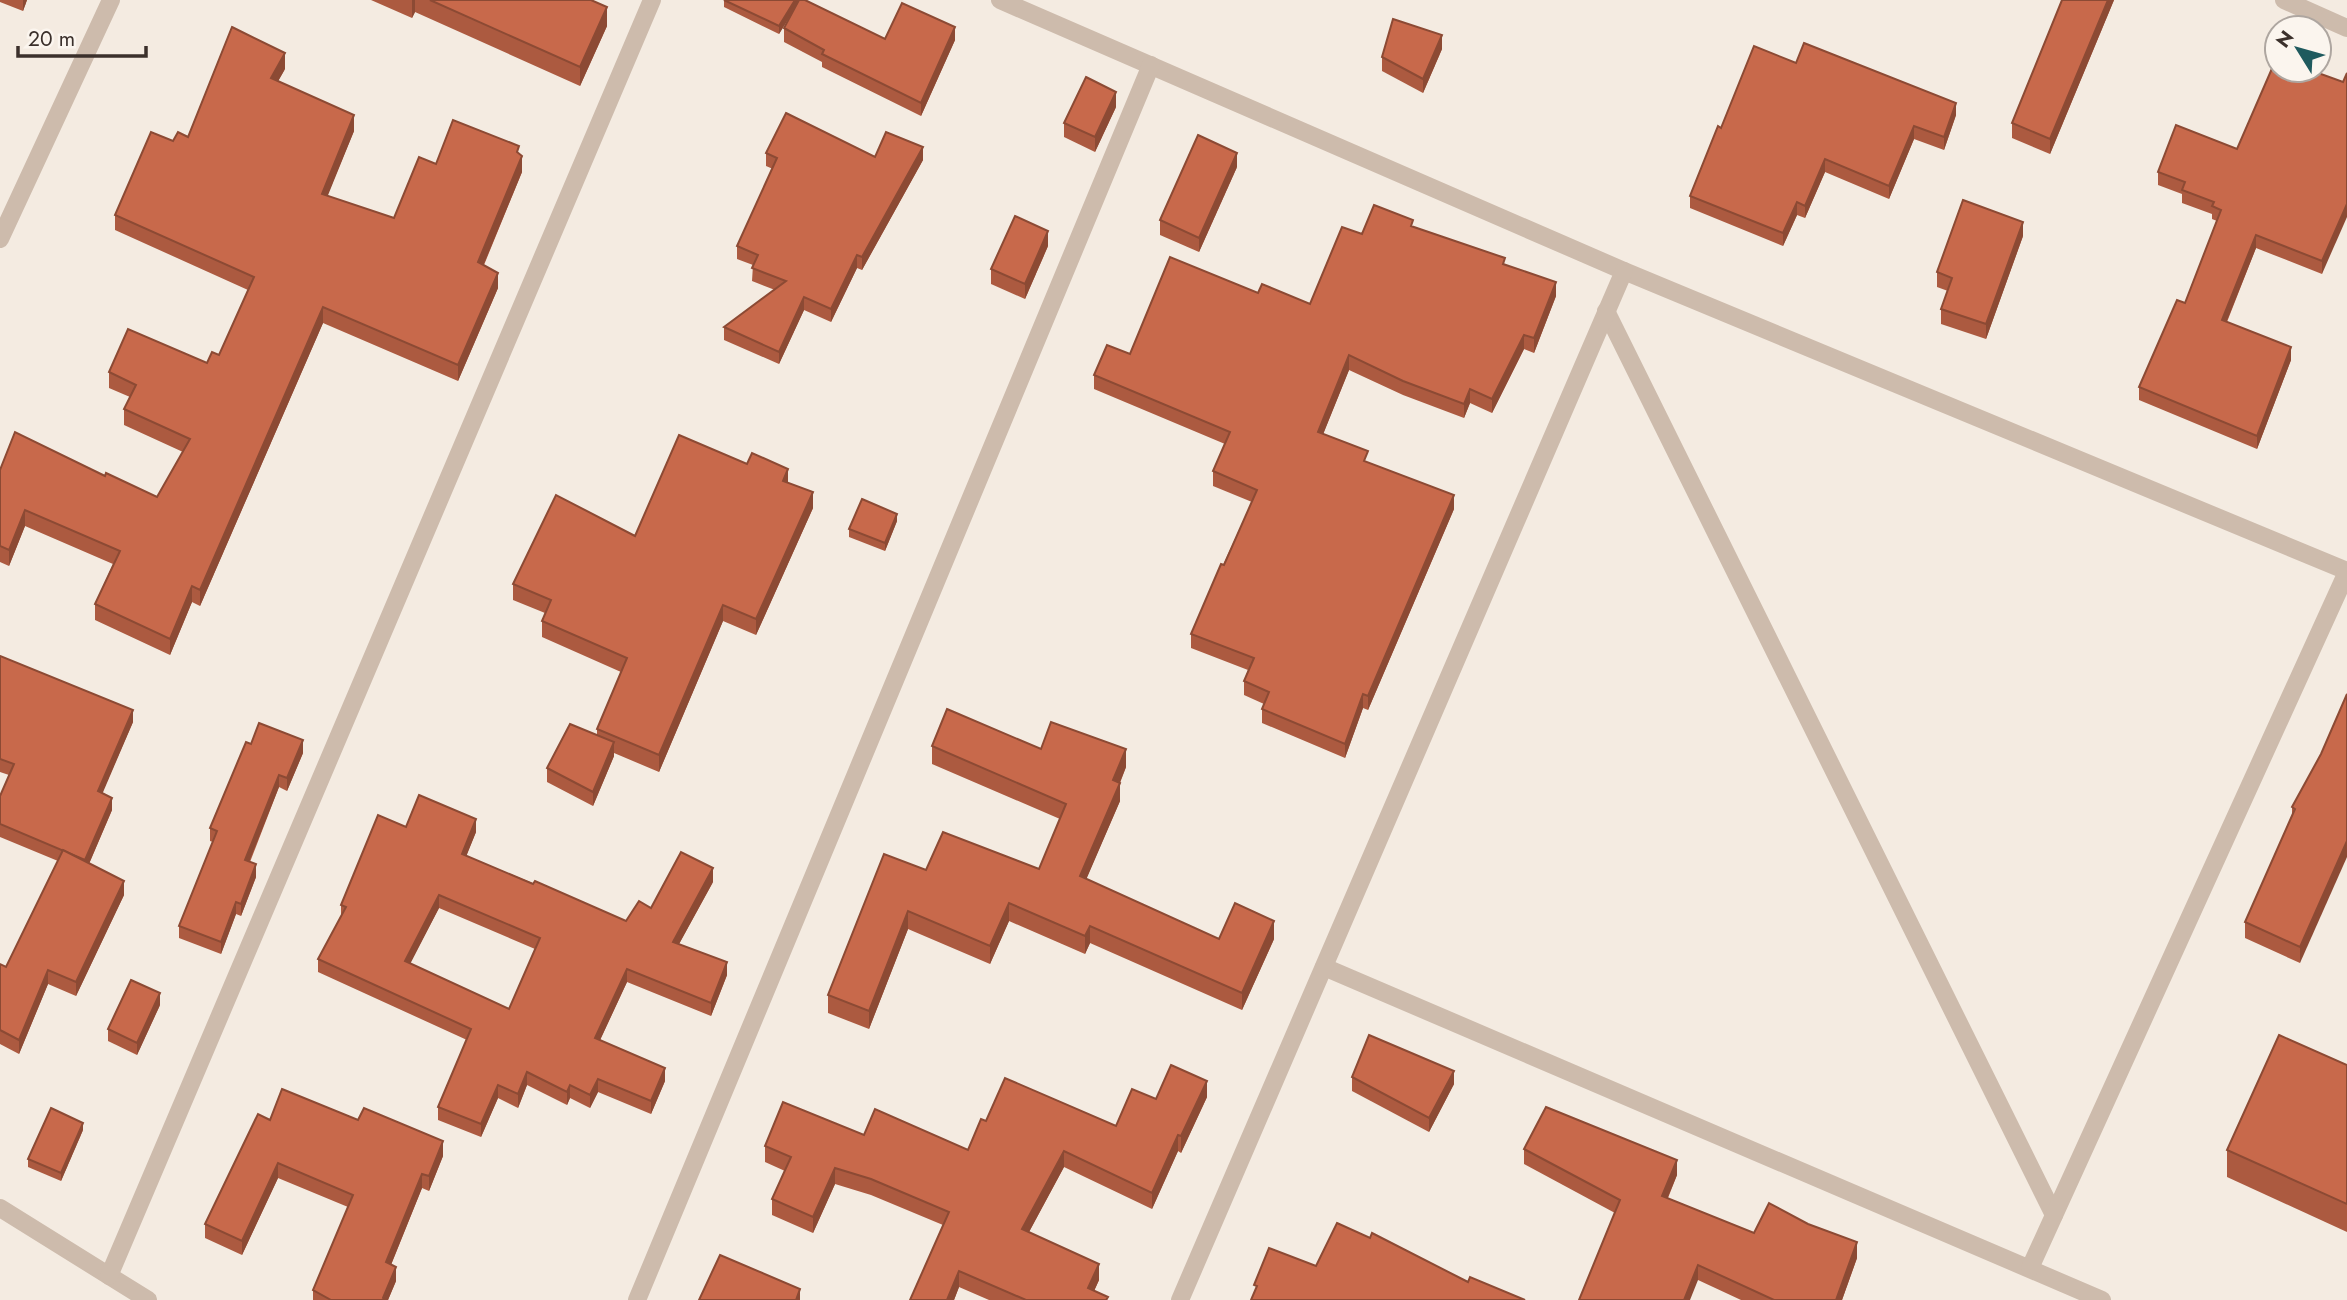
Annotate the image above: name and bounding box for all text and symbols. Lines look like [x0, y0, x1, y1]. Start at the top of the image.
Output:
scale bar [18, 14, 145, 58]
north arrow [2263, 14, 2333, 84]
text: 20 m [28, 24, 75, 54]
text: N [2269, 25, 2300, 53]

